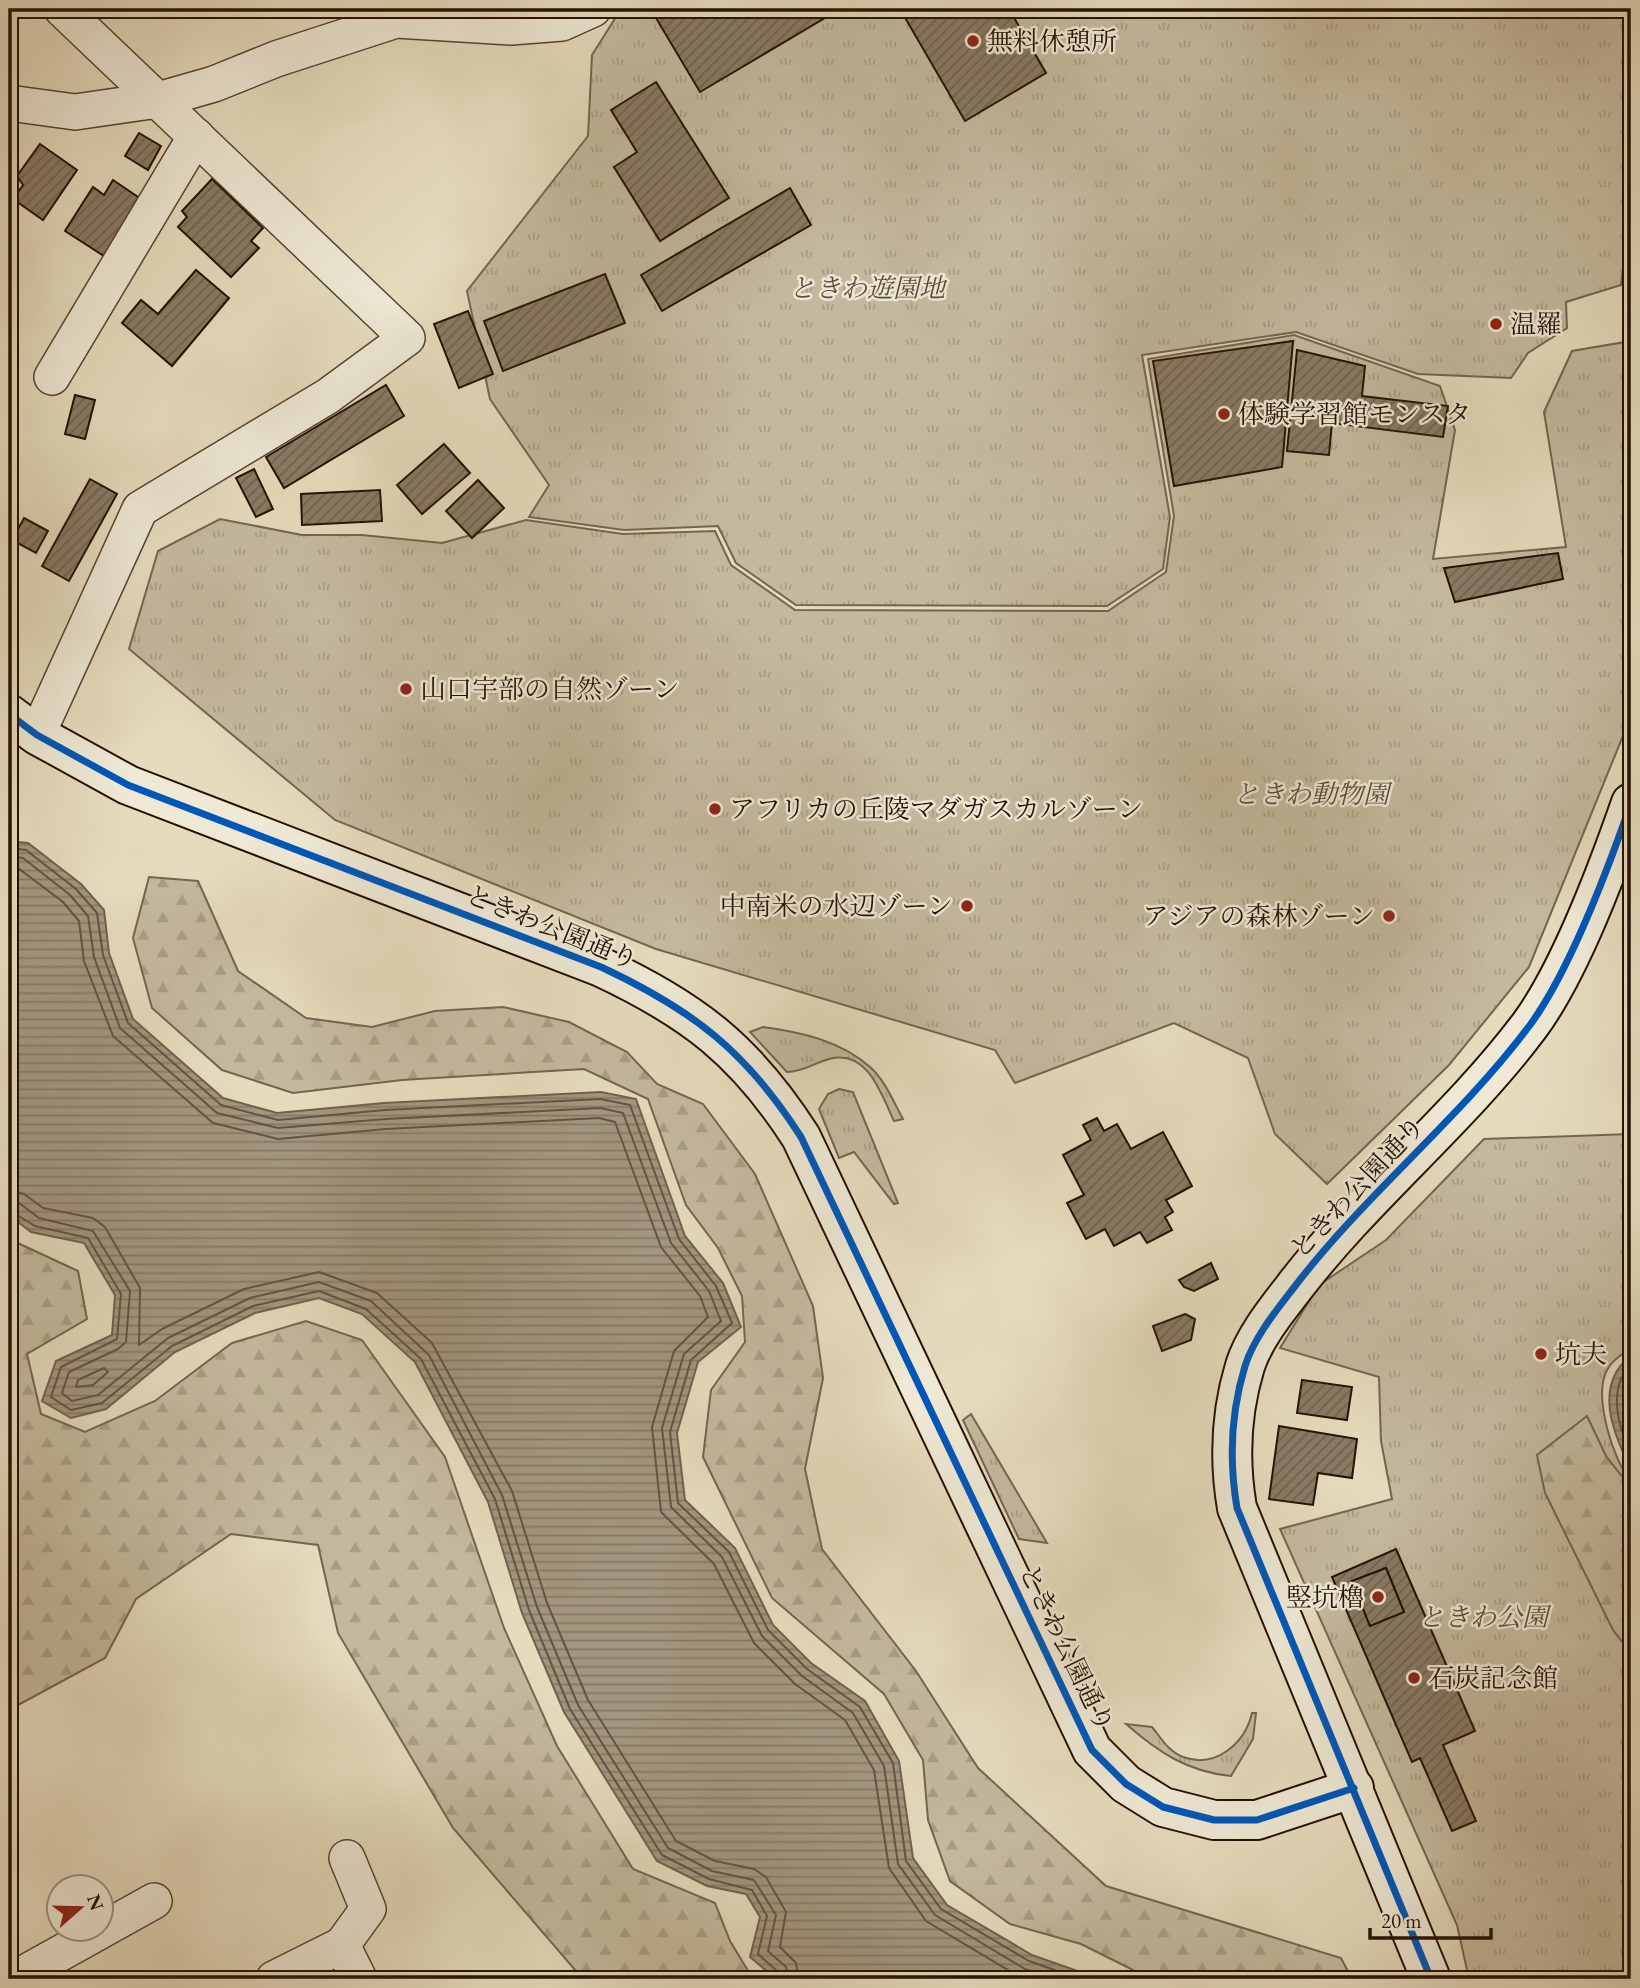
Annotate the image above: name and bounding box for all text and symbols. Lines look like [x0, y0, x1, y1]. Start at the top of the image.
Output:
place label: 無料休憩所 [987, 24, 1117, 58]
marker: 無料休憩所 [965, 33, 981, 49]
park label: ときわ遊園地 [789, 271, 948, 305]
place label: 温羅 [1510, 307, 1562, 341]
marker: 温羅 [1488, 316, 1504, 332]
place label: 体験学習館モンスタ [1238, 397, 1471, 431]
marker: 体験学習館モンスタ [1216, 406, 1232, 422]
place label: 山口宇部の自然ゾーン [420, 672, 679, 706]
marker: 山口宇部の自然ゾーン [398, 681, 414, 697]
park label: ときわ動物園 [1233, 777, 1393, 811]
place label: アフリカの丘陵マダガスカルゾーン [729, 792, 1143, 826]
marker: アフリカの丘陵マダガスカルゾーン [707, 801, 723, 817]
street label: ときわ公園通り [461, 877, 643, 977]
place label: 中南米の水辺ゾーン [720, 889, 953, 923]
marker: 中南米の水辺ゾーン [959, 898, 975, 914]
place label: アジアの森林ゾーン [1143, 899, 1375, 933]
marker: アジアの森林ゾーン [1381, 908, 1397, 924]
street label: ときわ公園通り [1282, 1109, 1432, 1265]
place label: 坑夫 [1555, 1337, 1607, 1371]
marker: 坑夫 [1533, 1346, 1549, 1362]
street label: ときわ公園通り [1012, 1559, 1122, 1737]
place label: 竪坑櫓 [1286, 1580, 1364, 1614]
marker: 竪坑櫓 [1370, 1589, 1386, 1605]
park label: ときわ公園 [1418, 1600, 1552, 1634]
place label: 石炭記念館 [1428, 1661, 1558, 1695]
marker: 石炭記念館 [1406, 1670, 1422, 1686]
north arrow [46, 1872, 116, 1942]
text: N [81, 1891, 110, 1914]
scale bar [1370, 1897, 1491, 1941]
text: 20 m [1381, 1907, 1422, 1934]

